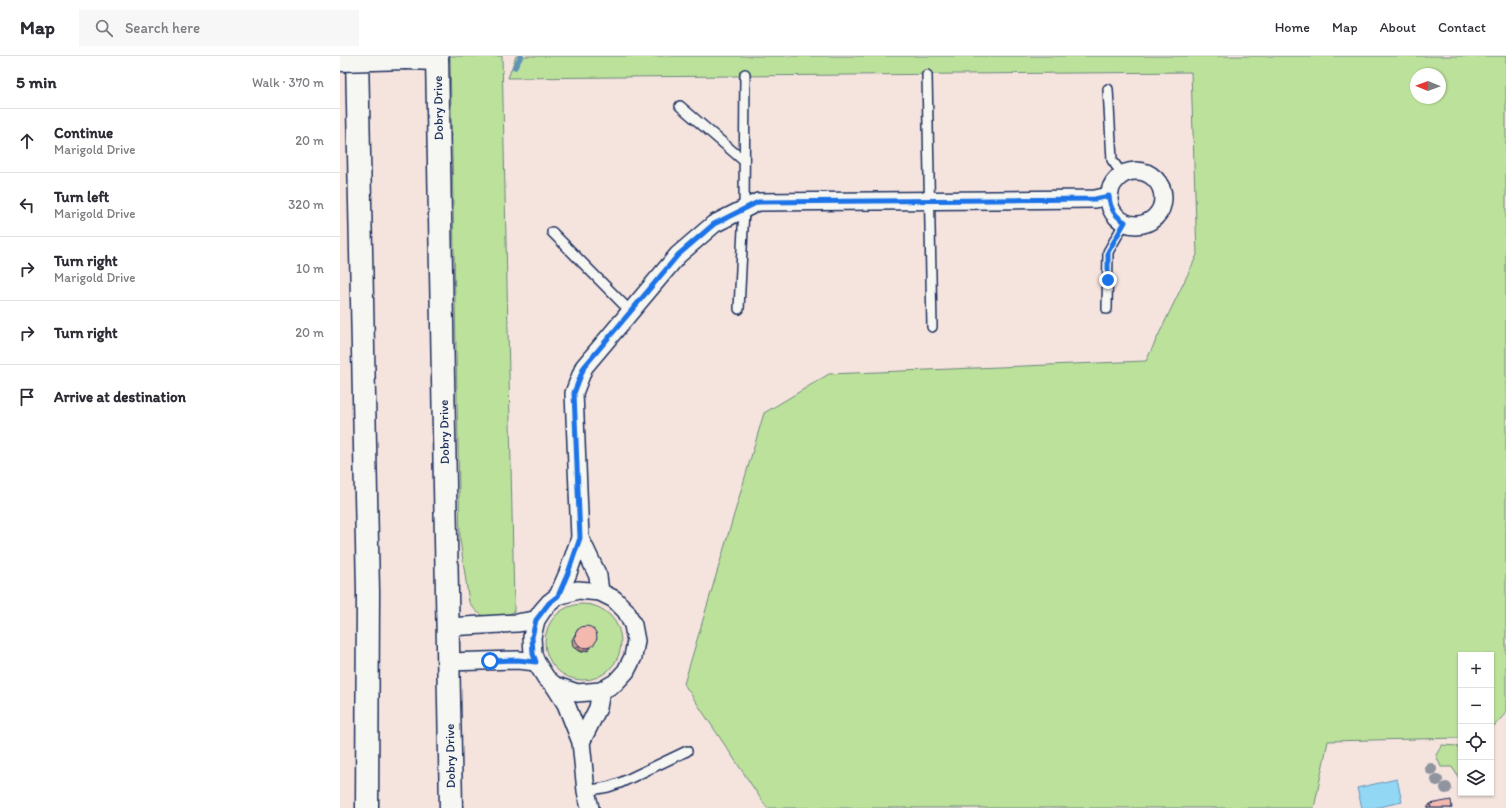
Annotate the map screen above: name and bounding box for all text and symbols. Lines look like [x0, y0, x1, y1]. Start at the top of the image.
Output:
search box [79, 10, 359, 46]
text: Map [20, 16, 55, 39]
icon: search [93, 17, 115, 39]
text: Search here [125, 19, 200, 37]
text: Home [1275, 19, 1310, 36]
text: Map [1332, 19, 1358, 36]
text: About [1380, 19, 1416, 36]
text: Contact [1438, 19, 1486, 36]
north arrow [1410, 68, 1446, 104]
text: 5 min [16, 72, 56, 92]
text: Walk · 370 m [252, 75, 324, 90]
street label: Dobry Drive [430, 75, 446, 141]
text: Continue [54, 124, 113, 142]
icon: ahead [16, 130, 38, 152]
text: 20 m [295, 133, 324, 148]
text: Marigold Drive [54, 142, 136, 157]
text: Turn left [54, 188, 109, 206]
icon: left [16, 194, 38, 216]
text: 320 m [288, 197, 324, 212]
text: Marigold Drive [54, 206, 136, 221]
text: Turn right [54, 252, 118, 270]
icon: right [16, 258, 38, 280]
text: 10 m [296, 261, 324, 276]
text: Marigold Drive [54, 270, 136, 285]
route end [1099, 271, 1117, 289]
icon: right [16, 322, 38, 344]
text: Turn right [54, 324, 118, 342]
text: 20 m [295, 325, 324, 340]
icon: arrive [16, 386, 38, 408]
text: Arrive at destination [54, 388, 186, 406]
street label: Dobry Drive [436, 399, 452, 465]
route start [481, 652, 499, 670]
map controls [1458, 652, 1494, 796]
button: + [1458, 652, 1494, 688]
button: − [1458, 688, 1494, 724]
street label: Dobry Drive [442, 723, 458, 789]
button: locate [1458, 724, 1494, 760]
button: layers [1458, 760, 1494, 796]

